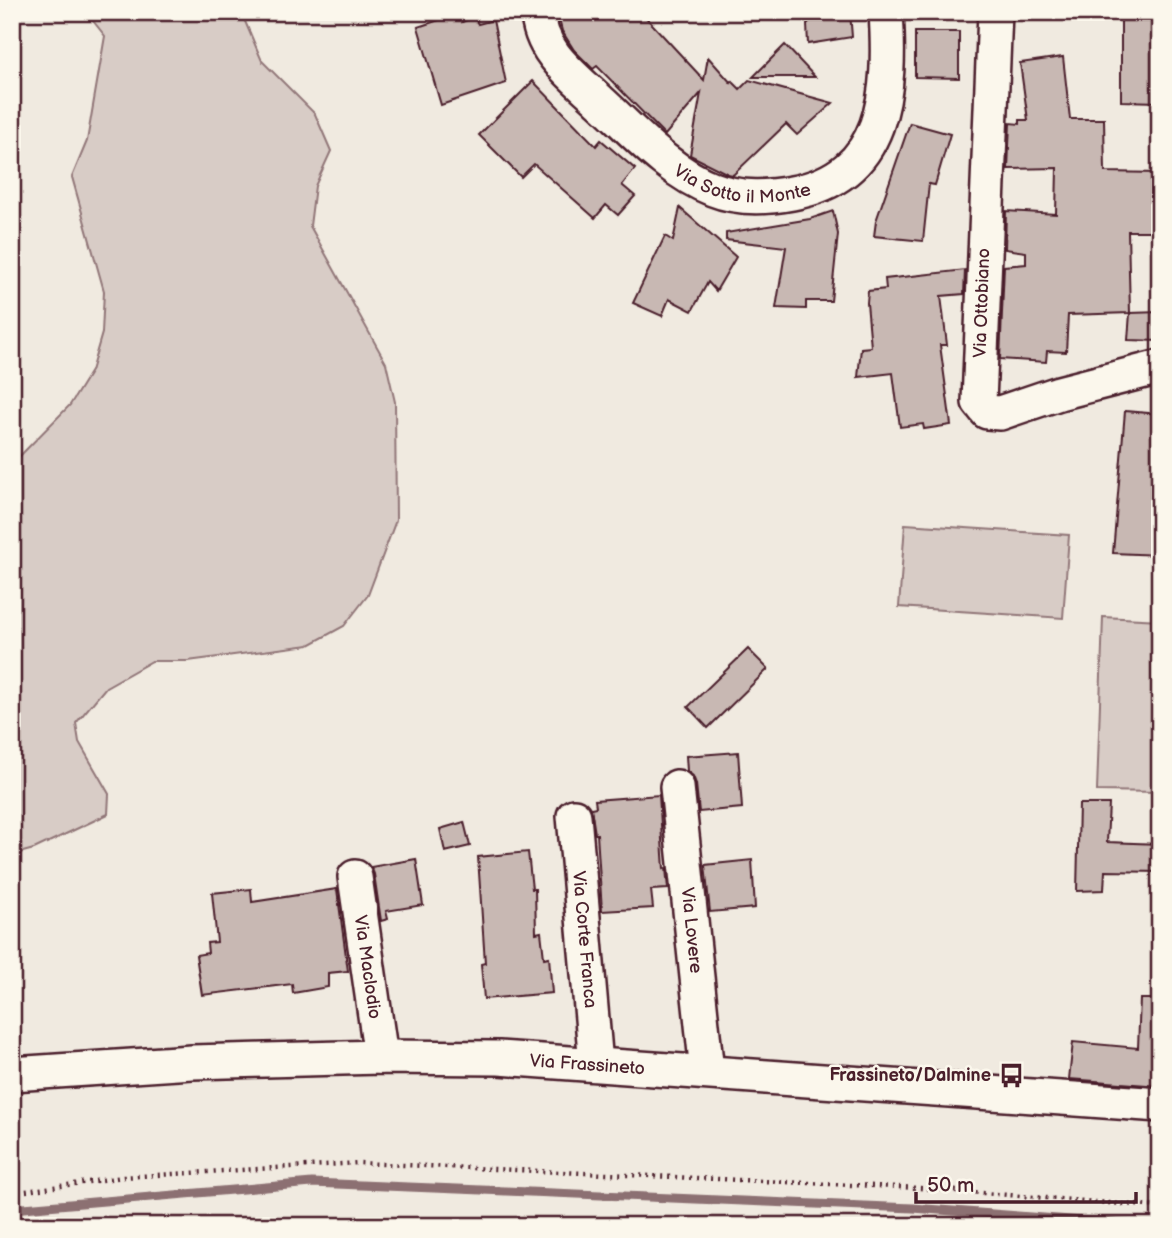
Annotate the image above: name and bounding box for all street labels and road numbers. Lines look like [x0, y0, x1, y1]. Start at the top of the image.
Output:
street label: Via Sotto il Monte [670, 160, 813, 207]
street label: Via Ottobiano [970, 248, 994, 358]
street label: Via Corte Franca [568, 870, 602, 1009]
street label: Via Lovere [677, 886, 707, 975]
street label: Via Maclodio [350, 914, 386, 1020]
street label: Via Frassineto [529, 1050, 646, 1079]

